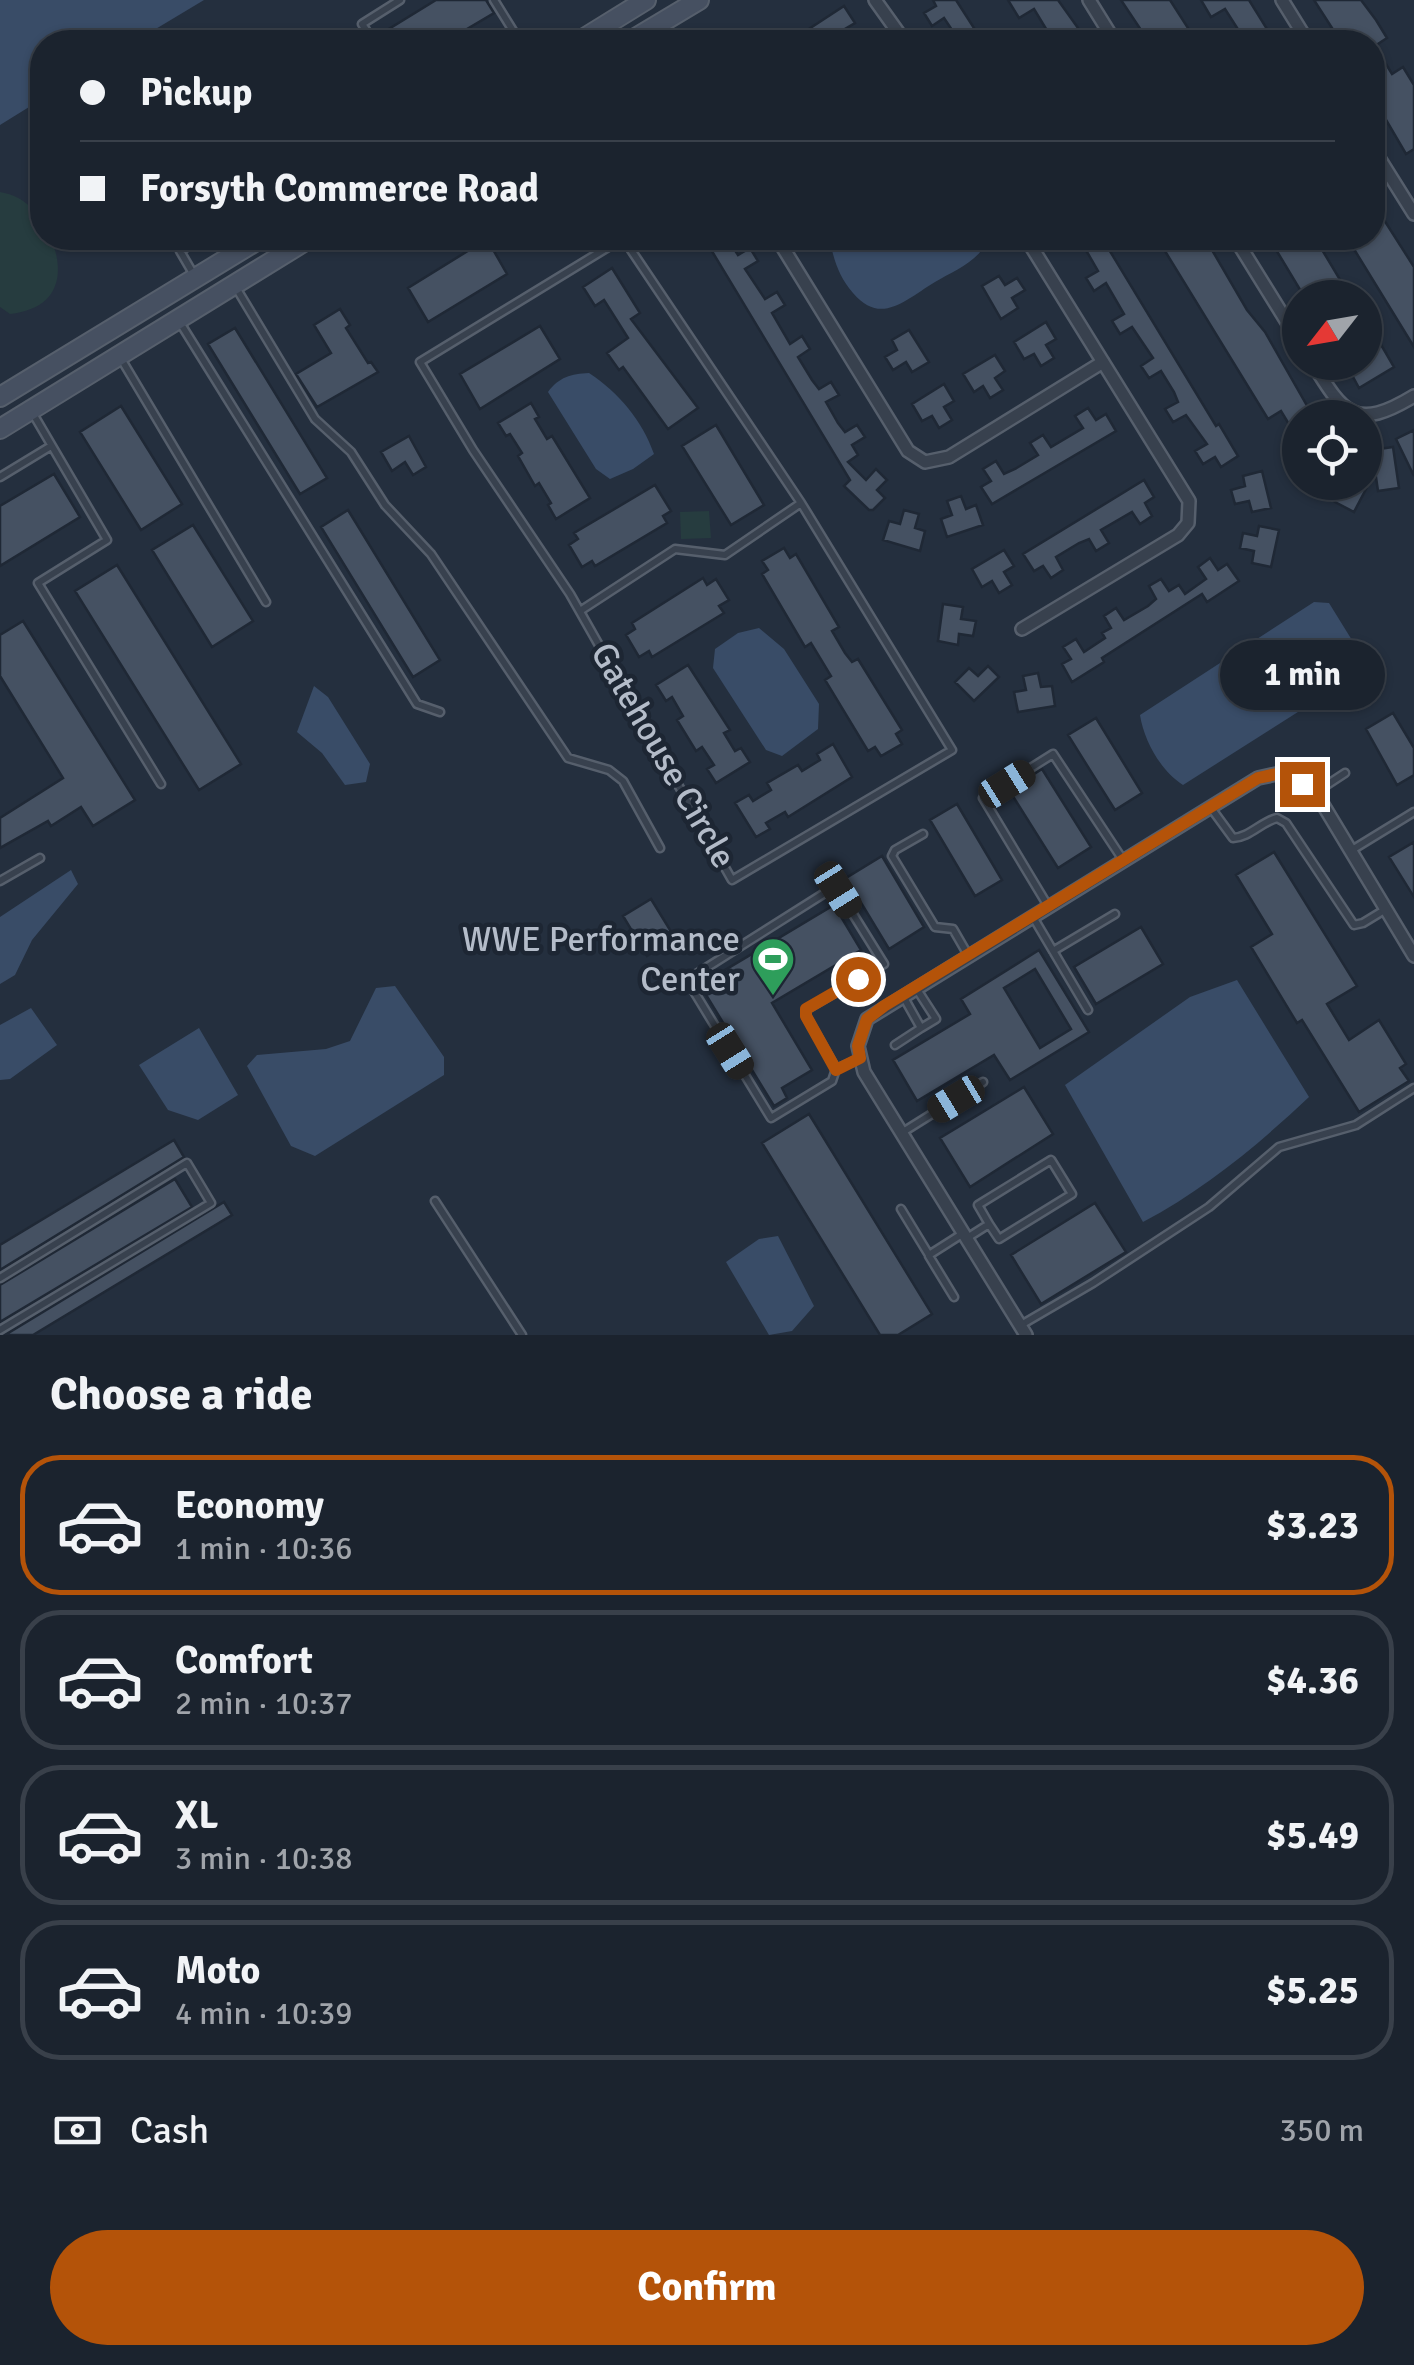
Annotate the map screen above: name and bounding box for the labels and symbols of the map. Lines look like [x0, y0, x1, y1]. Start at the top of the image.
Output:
north arrow [1282, 280, 1382, 380]
street label: Gatehouse Circle [582, 635, 745, 876]
callout: 1 min [1220, 639, 1384, 709]
car [974, 755, 1040, 813]
route end [1280, 762, 1325, 807]
car [809, 857, 867, 923]
place label: WWE Performance Center [462, 918, 740, 1001]
sports icon: WWE Performance Center [750, 936, 796, 997]
route start [836, 957, 881, 1002]
car [701, 1018, 759, 1084]
car [923, 1071, 989, 1127]

